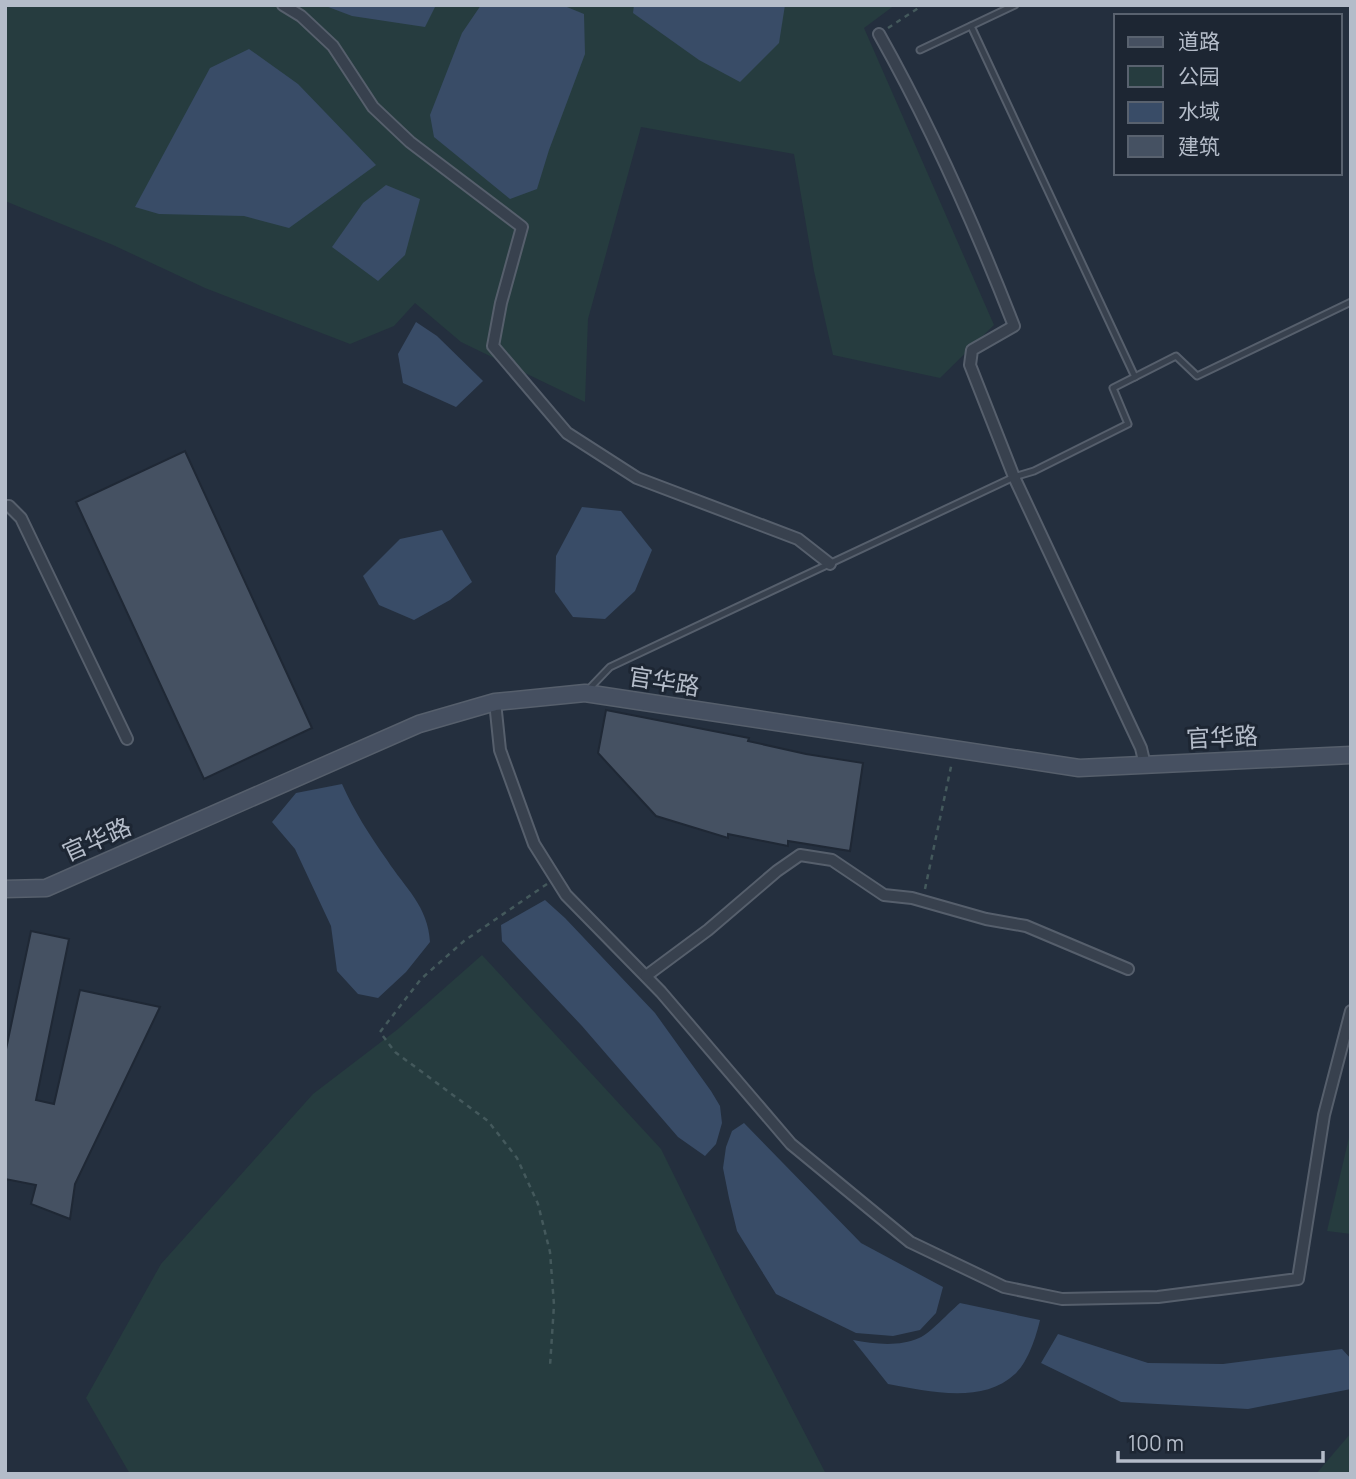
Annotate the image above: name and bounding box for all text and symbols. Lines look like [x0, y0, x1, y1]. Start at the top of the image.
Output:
legend [1114, 14, 1342, 175]
text: 道路 [1178, 27, 1220, 55]
text: 公园 [1178, 62, 1220, 90]
text: 水域 [1178, 97, 1220, 125]
text: 建筑 [1178, 132, 1220, 160]
street label: 官华路 [626, 659, 702, 702]
street label: 官华路 [1185, 718, 1259, 755]
street label: 官华路 [57, 809, 136, 868]
scale bar [1118, 1420, 1323, 1464]
text: 100 m [1128, 1429, 1184, 1457]

